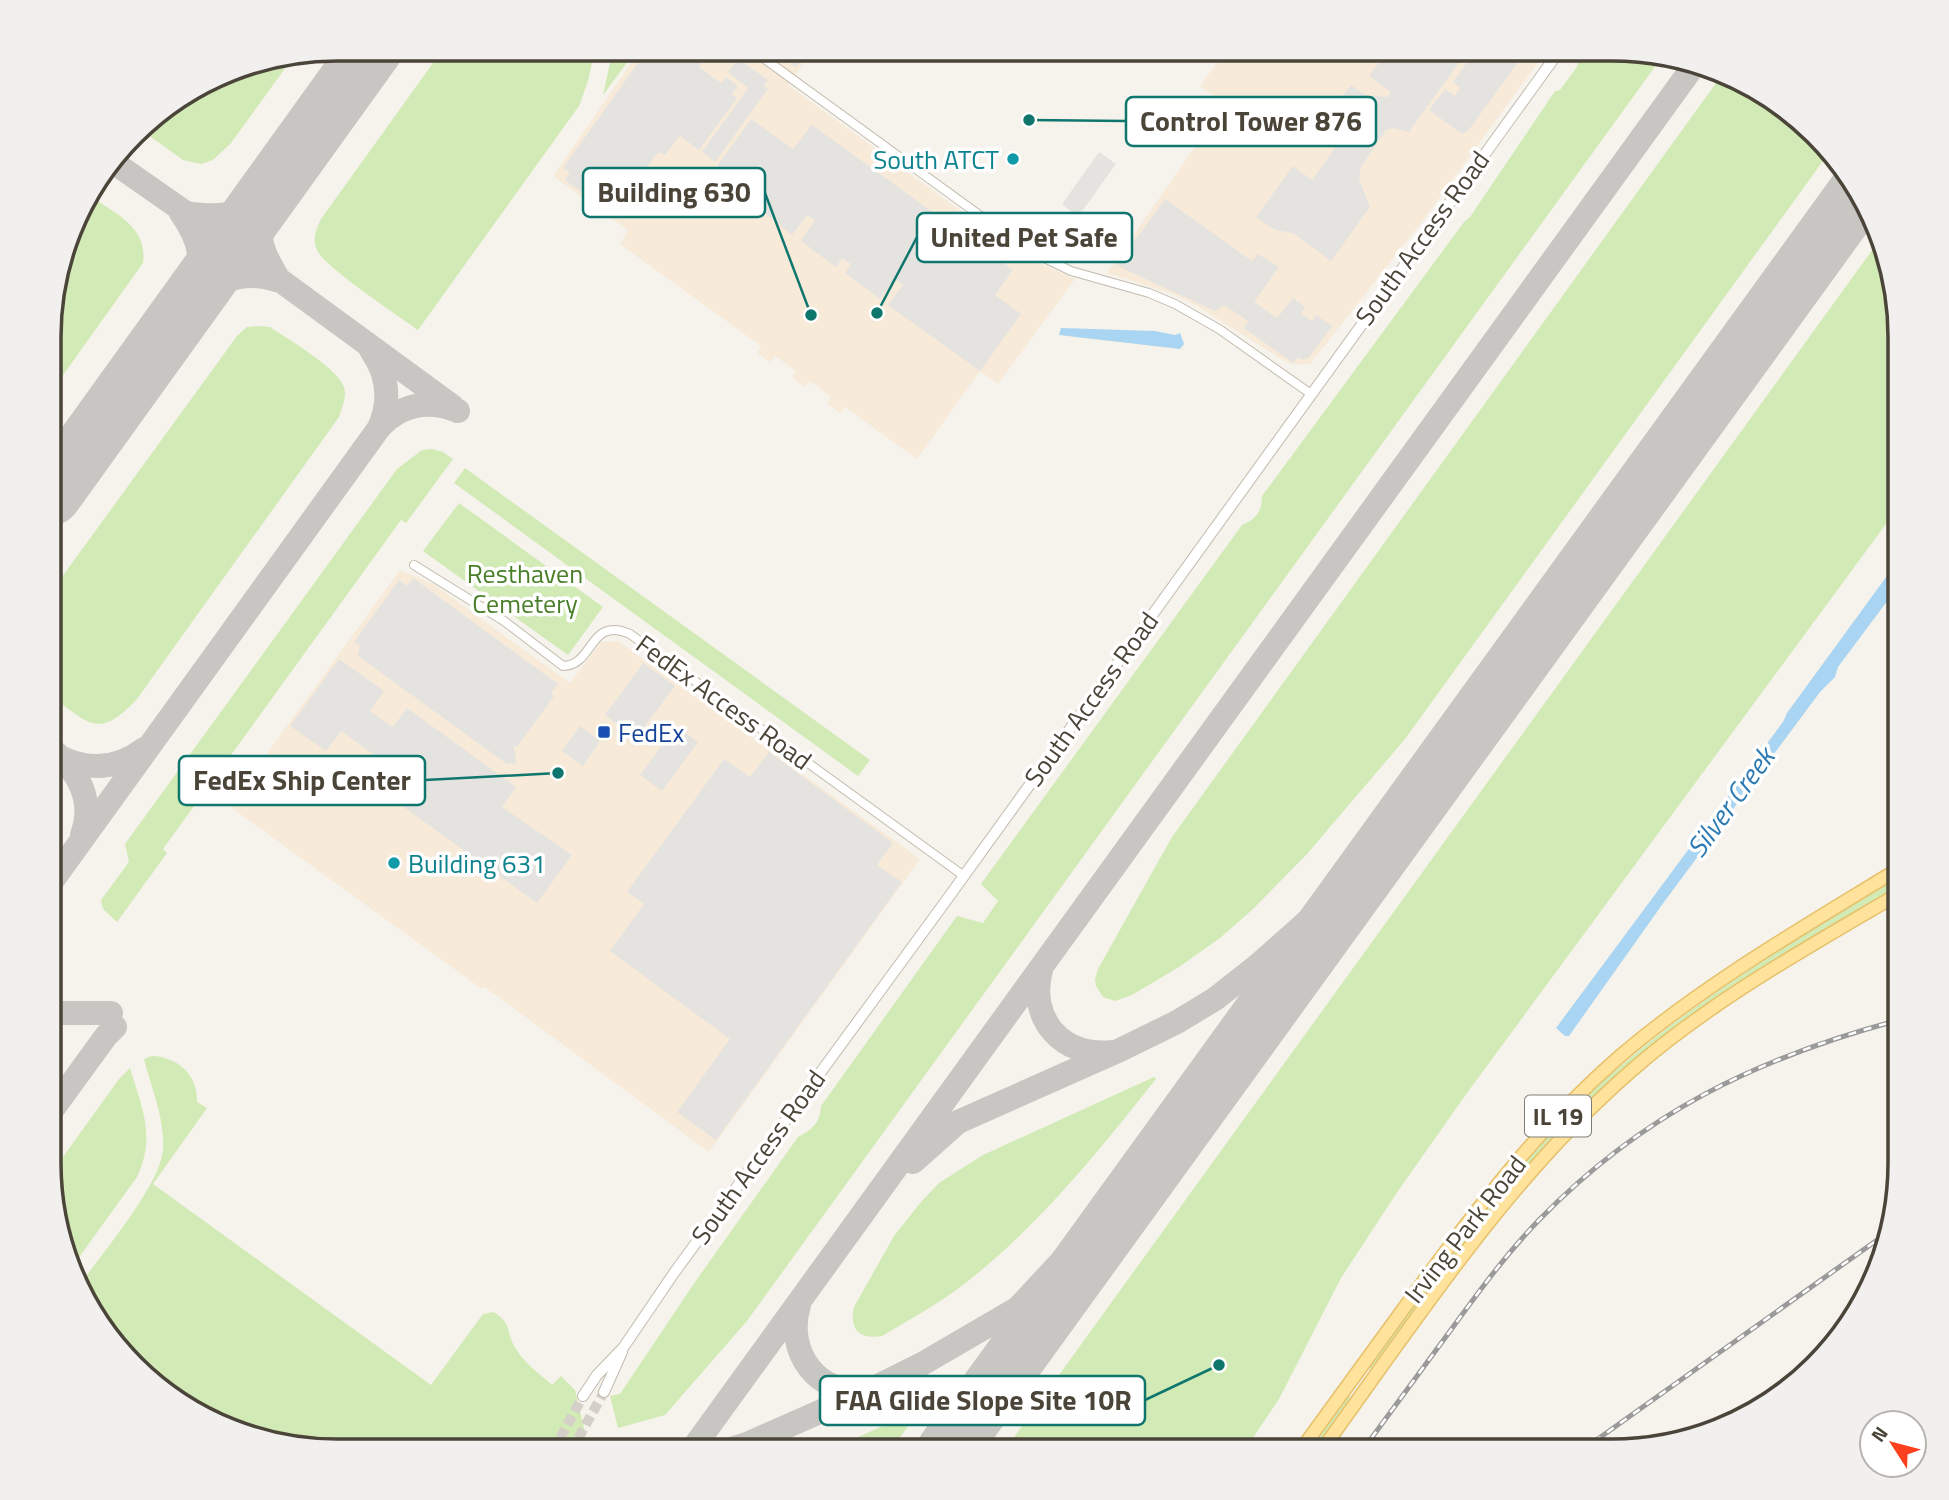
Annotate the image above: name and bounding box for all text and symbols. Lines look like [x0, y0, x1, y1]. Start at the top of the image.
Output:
callout: Control Tower 876 [1126, 97, 1376, 146]
text: Control Tower 876 [1140, 99, 1362, 142]
place label: South ATCT [873, 140, 999, 179]
street label: South Access Road [1345, 143, 1499, 333]
marker: South ATCT [1005, 151, 1021, 167]
callout: Building 630 [583, 168, 765, 217]
text: Building 630 [597, 170, 751, 213]
callout: United Pet Safe [917, 213, 1132, 262]
text: United Pet Safe [930, 215, 1118, 258]
park label: Resthaven Cemetery [467, 554, 583, 623]
street label: South Access Road [1014, 604, 1168, 794]
street label: FedEx Access Road [630, 628, 818, 776]
place label: FedEx [618, 716, 684, 748]
marker: FedEx [596, 724, 612, 740]
water label: Silver Creek [1675, 735, 1787, 866]
callout: FedEx Ship Center [179, 756, 425, 805]
text: FedEx Ship Center [193, 758, 411, 801]
place label: Building 631 [408, 844, 546, 883]
marker: Building 631 [386, 855, 402, 871]
street label: South Access Road [681, 1062, 835, 1252]
road number: IL 19 [1525, 1096, 1591, 1136]
street label: Irving Park Road [1395, 1147, 1535, 1311]
callout: FAA Glide Slope Site 10R [820, 1376, 1145, 1425]
text: FAA Glide Slope Site 10R [834, 1378, 1132, 1421]
north arrow [1858, 1409, 1928, 1479]
text: N [1863, 1420, 1894, 1448]

